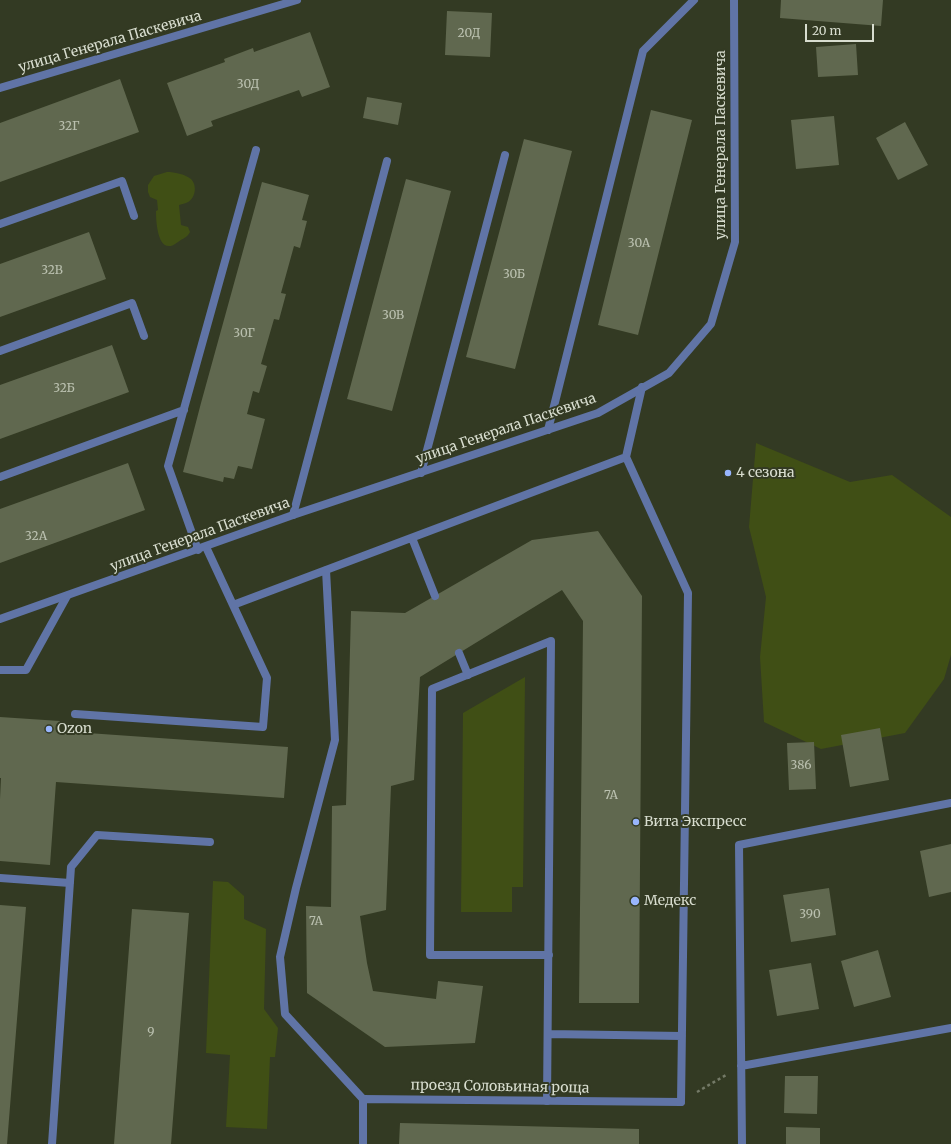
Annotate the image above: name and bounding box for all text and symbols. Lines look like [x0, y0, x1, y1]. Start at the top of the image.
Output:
street label: улица Генерала Паскевича [17, 8, 203, 76]
scale bar [807, 16, 876, 42]
text: 20 m [812, 23, 841, 38]
house number: 20Д [458, 27, 480, 41]
street label: улица Генерала Паскевича [713, 50, 729, 240]
house number: 30Д [237, 78, 259, 92]
house number: 32Г [59, 120, 79, 134]
house number: 30А [628, 237, 650, 251]
house number: 32В [41, 264, 63, 278]
house number: 30Б [503, 268, 525, 282]
house number: 30В [382, 309, 404, 323]
house number: 30Г [233, 327, 255, 341]
house number: 32Б [53, 382, 75, 396]
street label: улица Генерала Паскевича [414, 390, 598, 468]
place label: 4 сезона [736, 465, 795, 481]
marker: 4 сезона [723, 468, 733, 478]
street label: улица Генерала Паскевича [108, 495, 292, 575]
house number: 32А [25, 530, 47, 544]
place label: Ozon [57, 721, 92, 737]
marker: Ozon [44, 724, 54, 734]
house number: 386 [790, 759, 812, 773]
house number: 7А [604, 789, 618, 803]
place label: Вита Экспресс [644, 814, 747, 830]
marker: Вита Экспресс [631, 817, 641, 827]
place label: Медекс [644, 893, 696, 909]
marker: Медекс [629, 895, 641, 907]
house number: 390 [799, 908, 821, 922]
house number: 7А [309, 915, 323, 929]
house number: 9 [147, 1026, 155, 1040]
street label: проезд Соловьиная роща [410, 1077, 590, 1097]

